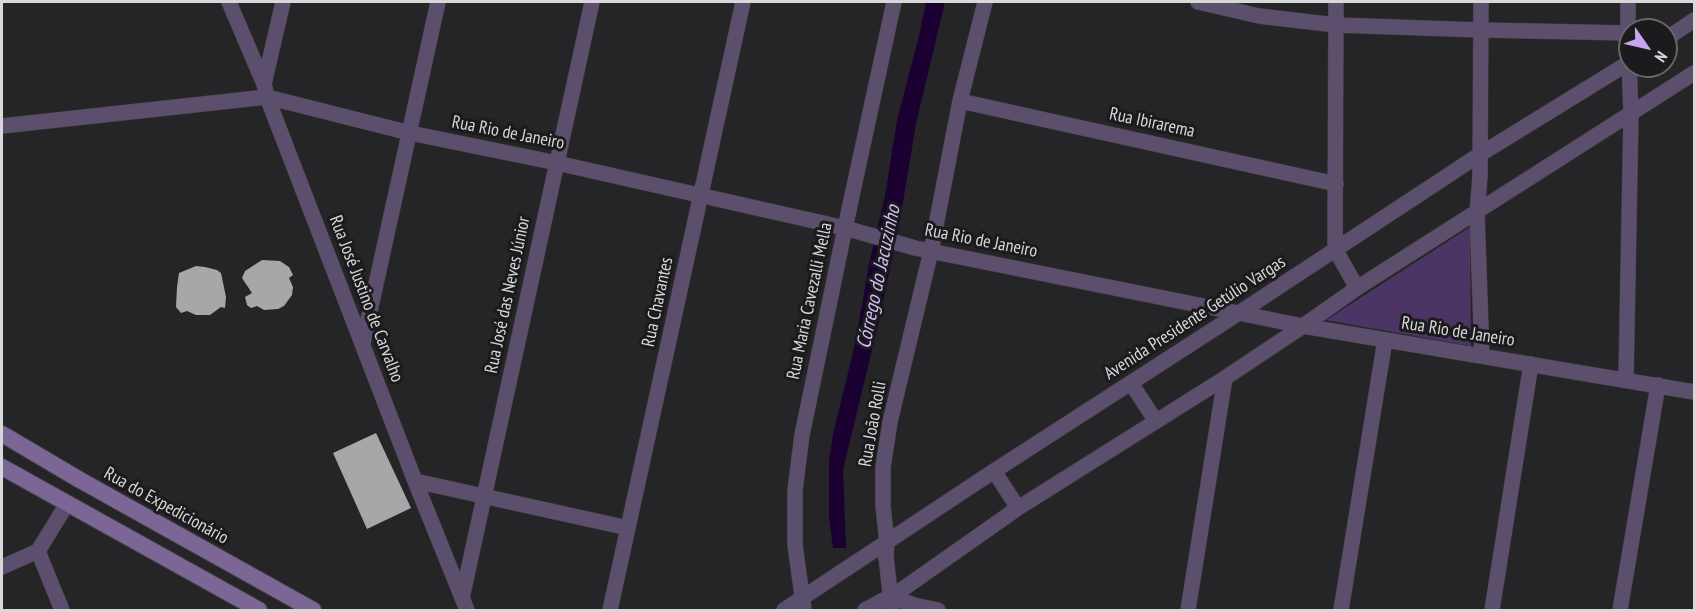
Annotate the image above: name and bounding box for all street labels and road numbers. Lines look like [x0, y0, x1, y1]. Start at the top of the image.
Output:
street label: Rua Ibirarema [1107, 103, 1197, 143]
street label: Rua Rio de Janeiro [450, 112, 566, 154]
street label: Rua José Justino de Carvalho [324, 213, 408, 385]
street label: Rua José das Neves Júnior [481, 215, 535, 375]
street label: Rua Rio de Janeiro [923, 220, 1039, 262]
street label: Rua Maria Cavezalli Mella [783, 221, 837, 381]
street label: Avenida Presidente Getúlio Vargas [1100, 251, 1290, 385]
street label: Rua Chavantes [638, 255, 678, 349]
street label: Rua Rio de Janeiro [1400, 312, 1516, 352]
street label: Rua João Rolli [855, 380, 891, 468]
street label: Rua do Expedicionário [100, 463, 232, 549]

